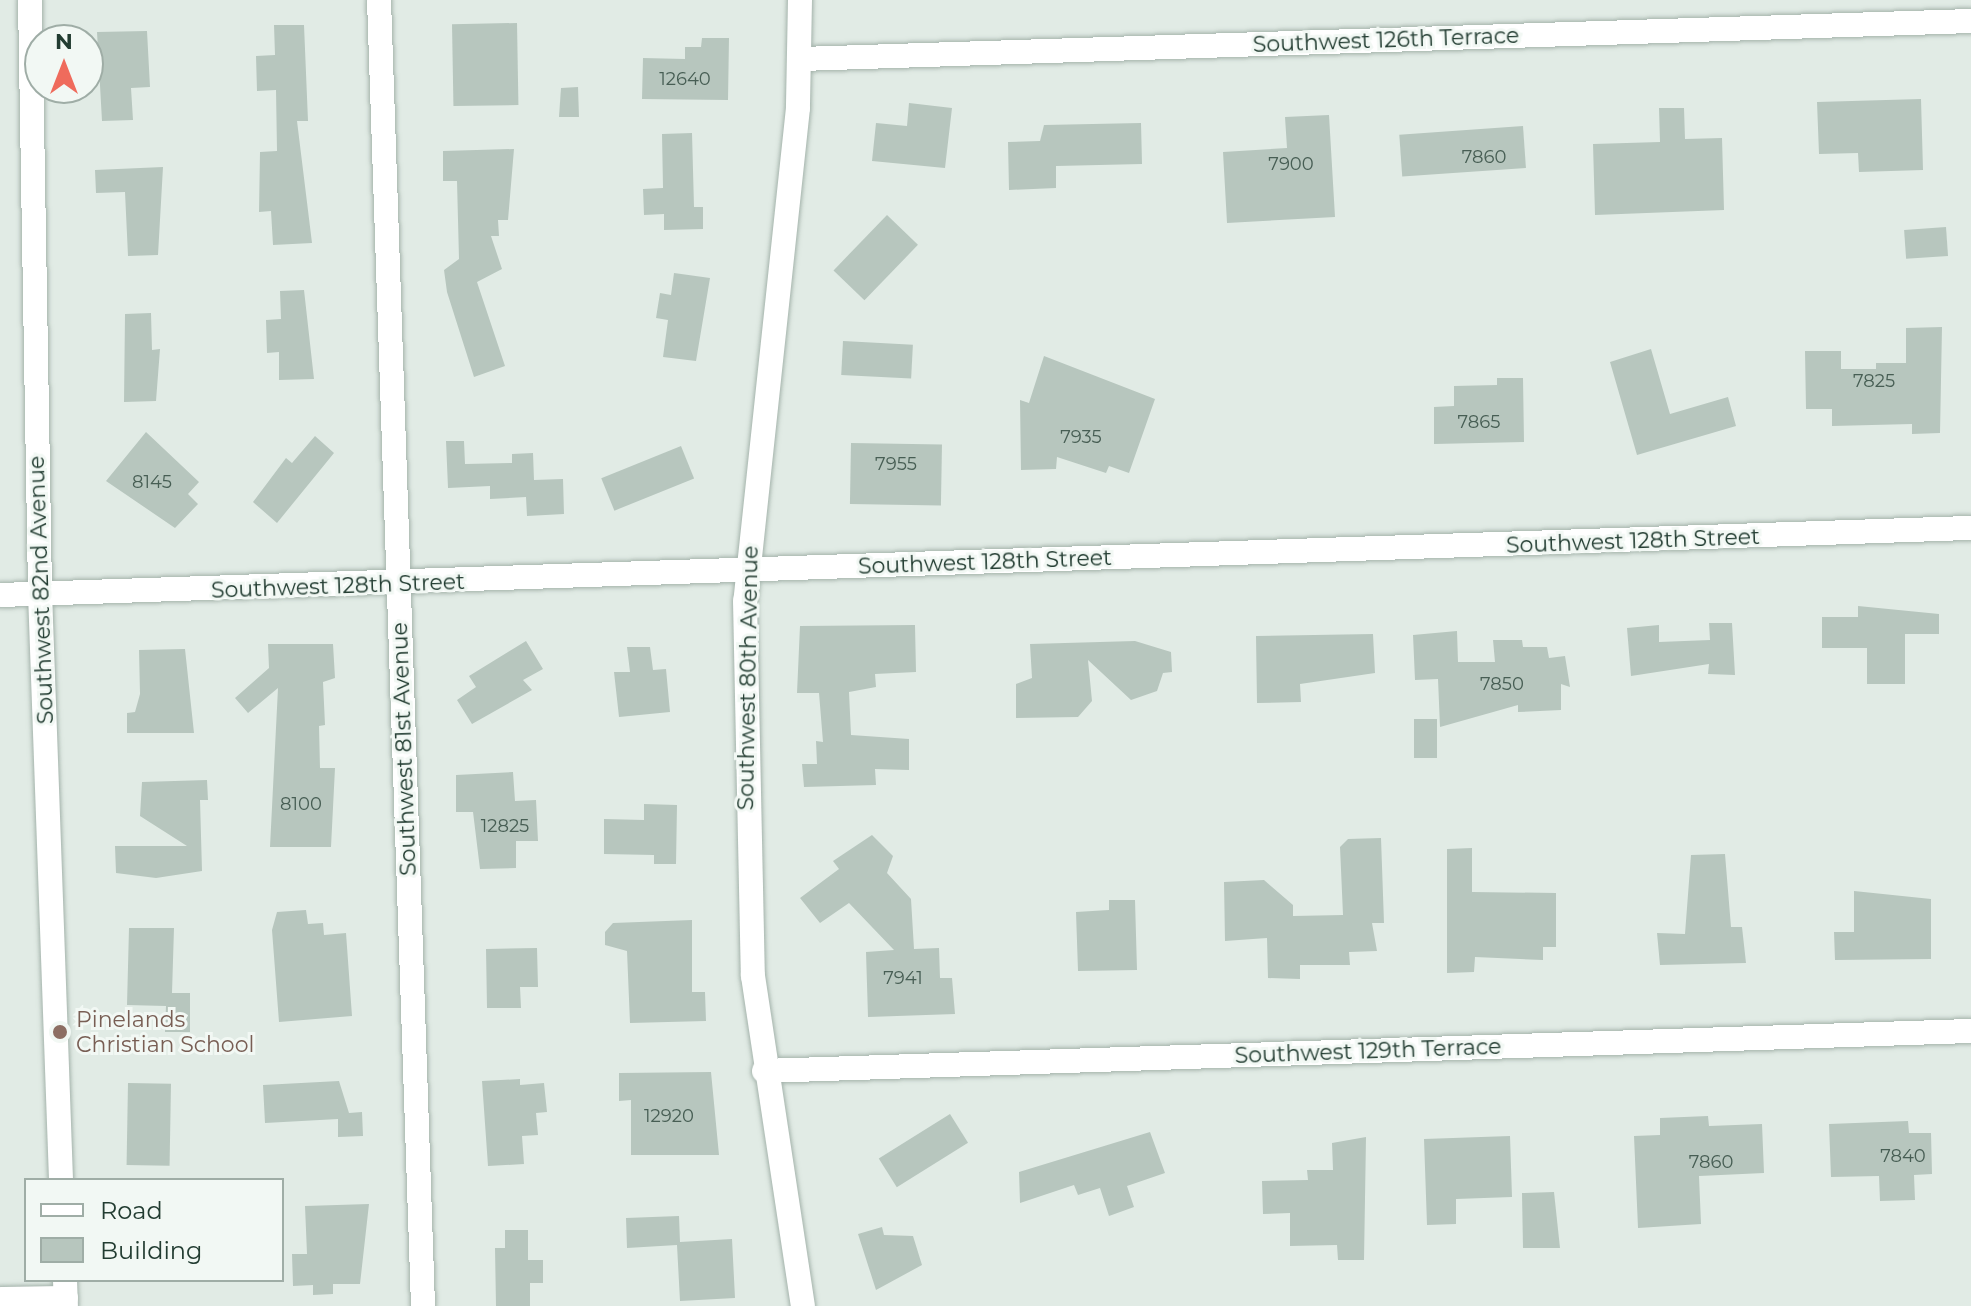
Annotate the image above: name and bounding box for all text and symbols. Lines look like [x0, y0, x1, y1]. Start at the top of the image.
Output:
street label: Southwest 126th Terrace [1252, 22, 1520, 58]
north arrow [24, 24, 104, 104]
text: N [55, 28, 73, 55]
house number: 12640 [659, 68, 711, 90]
house number: 7860 [1462, 146, 1506, 168]
house number: 7900 [1268, 153, 1314, 175]
house number: 7825 [1853, 370, 1895, 392]
house number: 7865 [1458, 411, 1500, 433]
house number: 7935 [1060, 426, 1102, 448]
house number: 7955 [875, 453, 917, 475]
street label: Southwest 82nd Avenue [23, 455, 59, 725]
house number: 8145 [132, 471, 172, 493]
street label: Southwest 128th Street [1506, 523, 1760, 559]
street label: Southwest 128th Street [858, 544, 1112, 580]
street label: Southwest 80th Avenue [732, 545, 764, 811]
street label: Southwest 128th Street [211, 568, 465, 604]
street label: Southwest 81st Avenue [386, 622, 422, 876]
house number: 7850 [1480, 673, 1524, 695]
house number: 8100 [280, 793, 322, 815]
house number: 12825 [481, 815, 529, 837]
house number: 7941 [883, 967, 923, 989]
place label: Pinelands Christian School [76, 1006, 254, 1058]
marker: Pinelands Christian School [51, 1023, 69, 1041]
street label: Southwest 129th Terrace [1234, 1033, 1502, 1069]
house number: 12920 [644, 1105, 694, 1127]
house number: 7840 [1880, 1145, 1926, 1167]
house number: 7860 [1689, 1151, 1733, 1173]
legend [24, 1178, 284, 1282]
text: Road [100, 1196, 163, 1225]
text: Building [100, 1236, 203, 1265]

